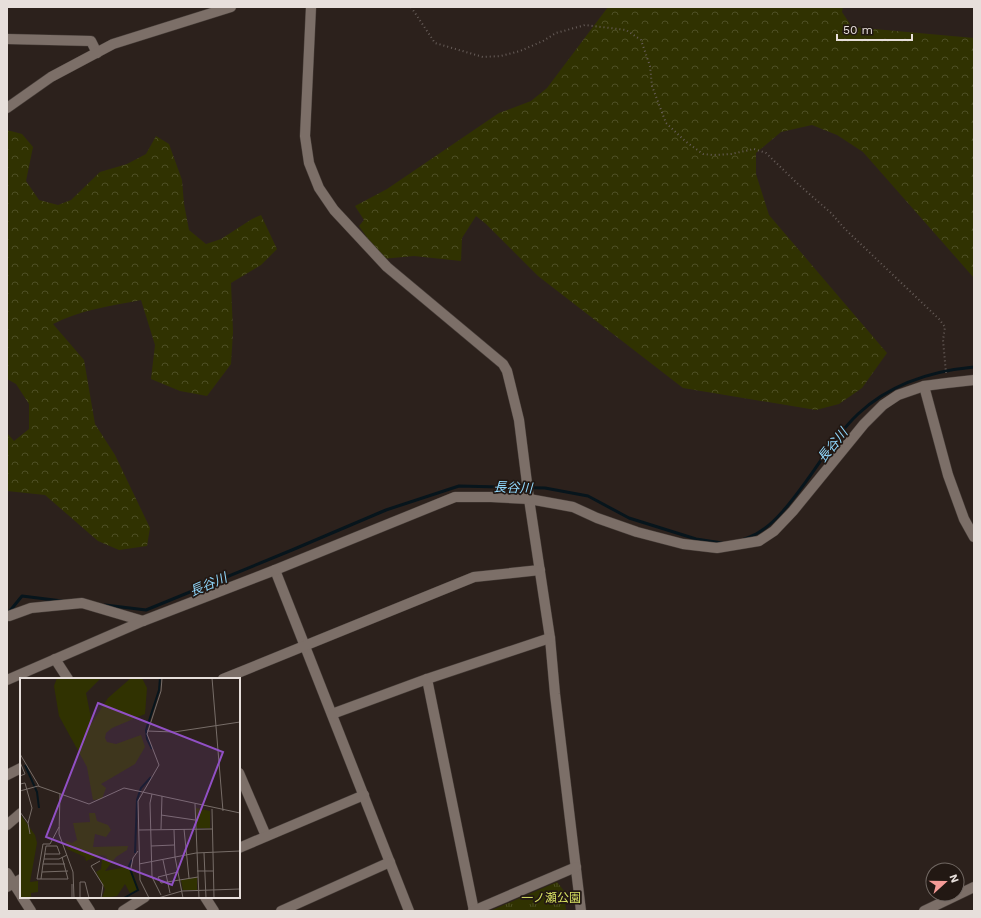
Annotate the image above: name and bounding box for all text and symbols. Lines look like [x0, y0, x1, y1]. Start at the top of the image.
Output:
scale bar [837, 16, 912, 42]
text: 50 m [843, 23, 873, 37]
water label: 長谷川 [814, 424, 852, 465]
water label: 長谷川 [493, 479, 535, 496]
water label: 長谷川 [187, 569, 231, 599]
inset map [20, 678, 240, 898]
north arrow [925, 862, 965, 902]
text: N [946, 872, 961, 885]
park label: 一ノ瀬公園 [521, 891, 581, 905]

